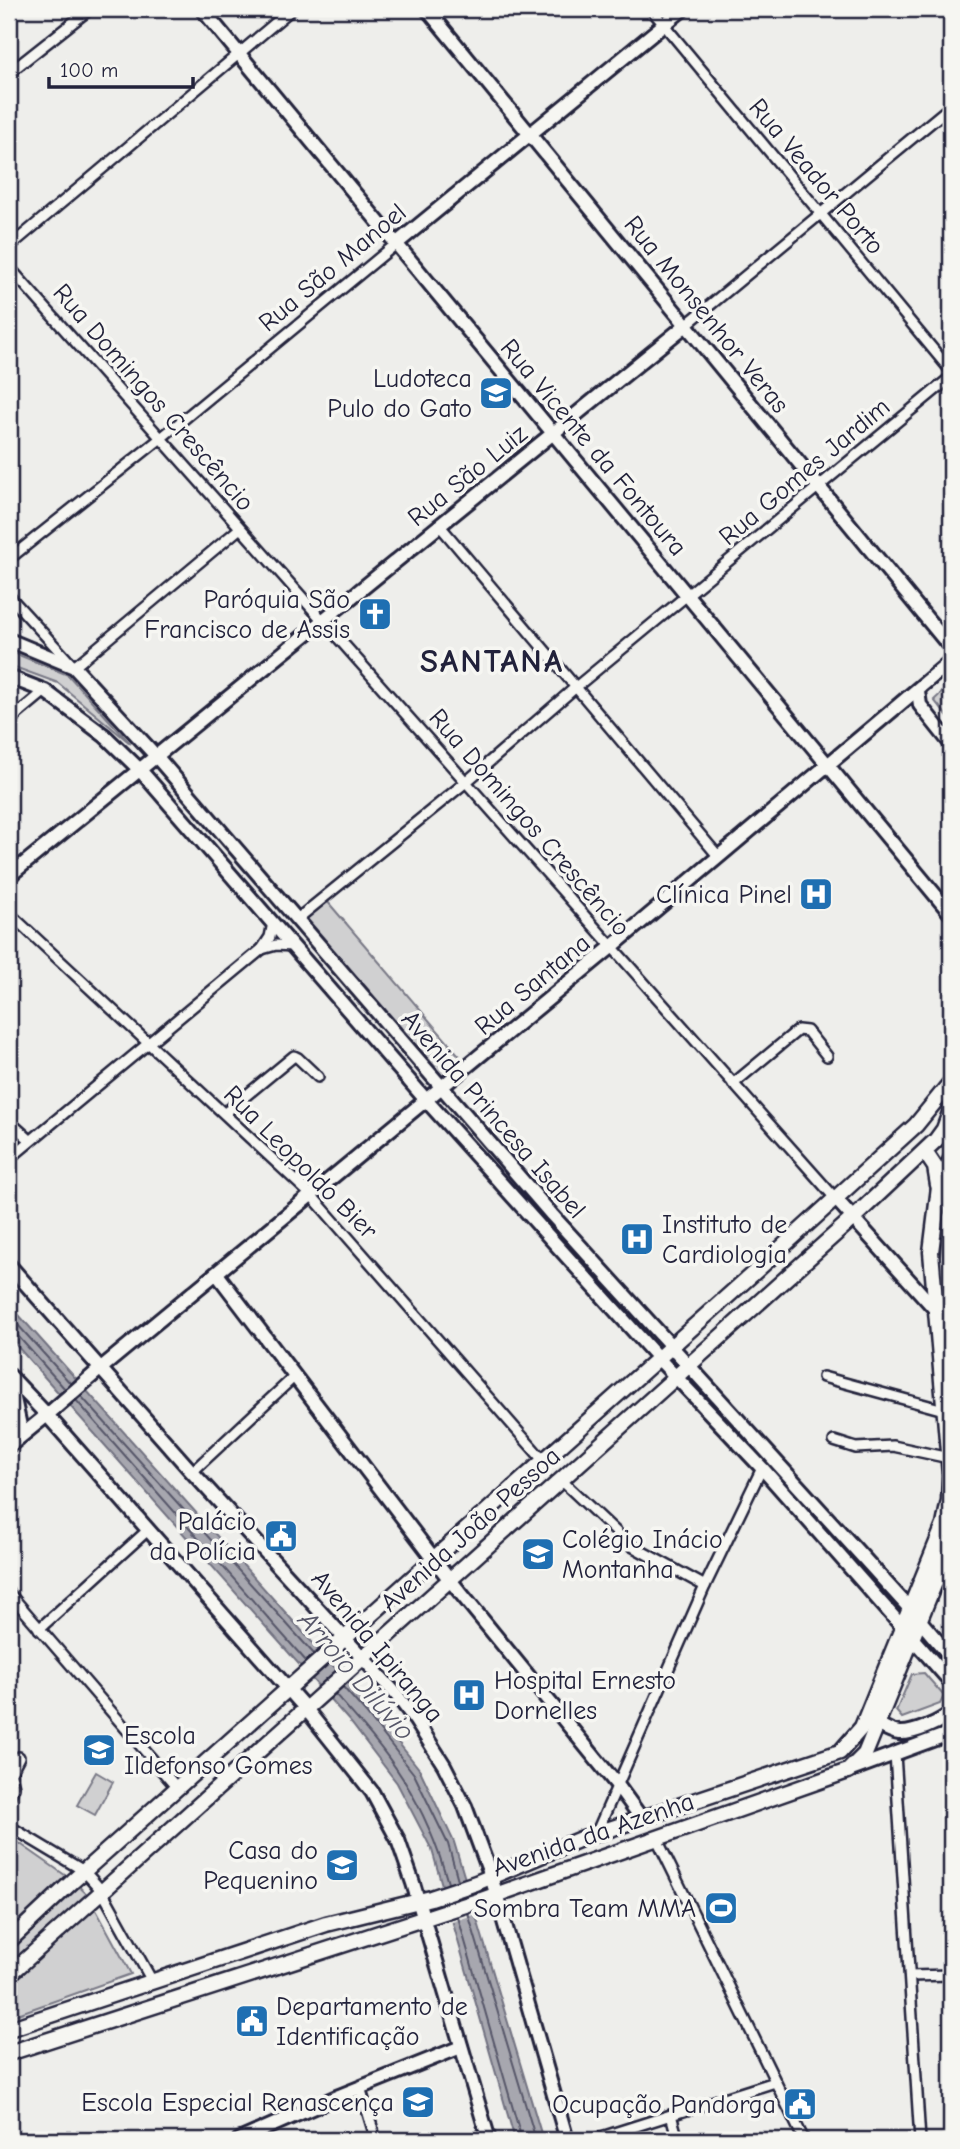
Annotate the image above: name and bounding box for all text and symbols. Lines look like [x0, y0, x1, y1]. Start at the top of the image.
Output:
scale bar [49, 46, 192, 90]
text: 100 m [60, 58, 118, 82]
street label: Rua Veador Porto [742, 93, 890, 261]
street label: Rua São Manoel [253, 197, 412, 338]
street label: Rua Monsenhor Veras [617, 210, 795, 419]
street label: Rua Domingos Crescêncio [46, 278, 260, 517]
street label: Rua Vicente da Fontoura [494, 333, 693, 562]
place label: Ludoteca Pulo do Gato [327, 364, 472, 424]
school or university icon: Ludoteca Pulo do Gato [477, 374, 515, 412]
street label: Rua Gomes Jardim [713, 392, 896, 552]
street label: Rua São Luiz [402, 419, 533, 533]
place label: Paróquia São Francisco de Assis [144, 585, 350, 645]
church icon: Paróquia São Francisco de Assis [356, 595, 394, 633]
district label: SANTANA [420, 642, 564, 680]
street label: Rua Domingos Crescêncio [422, 703, 636, 942]
hospital icon: Clínica Pinel [797, 875, 835, 913]
place label: Clínica Pinel [656, 880, 792, 910]
street label: Rua Santana [469, 928, 596, 1042]
street label: Avenida Princesa Isabel [395, 1005, 592, 1225]
street label: Rua Leopoldo Bier [217, 1080, 384, 1246]
place label: Instituto de Cardiologia [662, 1210, 787, 1270]
hospital icon: Instituto de Cardiologia [618, 1220, 656, 1258]
street label: Avenida João Pessoa [375, 1441, 567, 1618]
place label: Palácio da Polícia [149, 1507, 256, 1567]
public building icon: Palácio da Polícia [262, 1517, 300, 1555]
place label: Colégio Inácio Montanha [562, 1525, 723, 1585]
school or university icon: Colégio Inácio Montanha [519, 1535, 557, 1573]
street label: Avenida Ipiranga [305, 1564, 450, 1729]
water label: Arroio Dilúvio [291, 1604, 421, 1747]
place label: Hospital Ernesto Dornelles [494, 1666, 676, 1726]
hospital icon: Hospital Ernesto Dornelles [450, 1676, 488, 1714]
place label: Escola Ildefonso Gomes [124, 1721, 313, 1781]
school or university icon: Escola Ildefonso Gomes [80, 1731, 118, 1769]
street label: Avenida da Azenha [489, 1786, 698, 1883]
place label: Casa do Pequenino [203, 1836, 318, 1896]
school or university icon: Casa do Pequenino [323, 1846, 361, 1884]
sports icon: Sombra Team MMA [702, 1889, 740, 1927]
place label: Sombra Team MMA [474, 1894, 696, 1924]
place label: Departamento de Identificação [276, 1992, 468, 2052]
public building icon: Departamento de Identificação [233, 2002, 271, 2040]
school or university icon: Escola Especial Renascença [399, 2083, 437, 2121]
public building icon: Ocupação Pandorga [781, 2085, 819, 2123]
place label: Escola Especial Renascença [81, 2088, 394, 2118]
place label: Ocupação Pandorga [552, 2090, 776, 2120]

